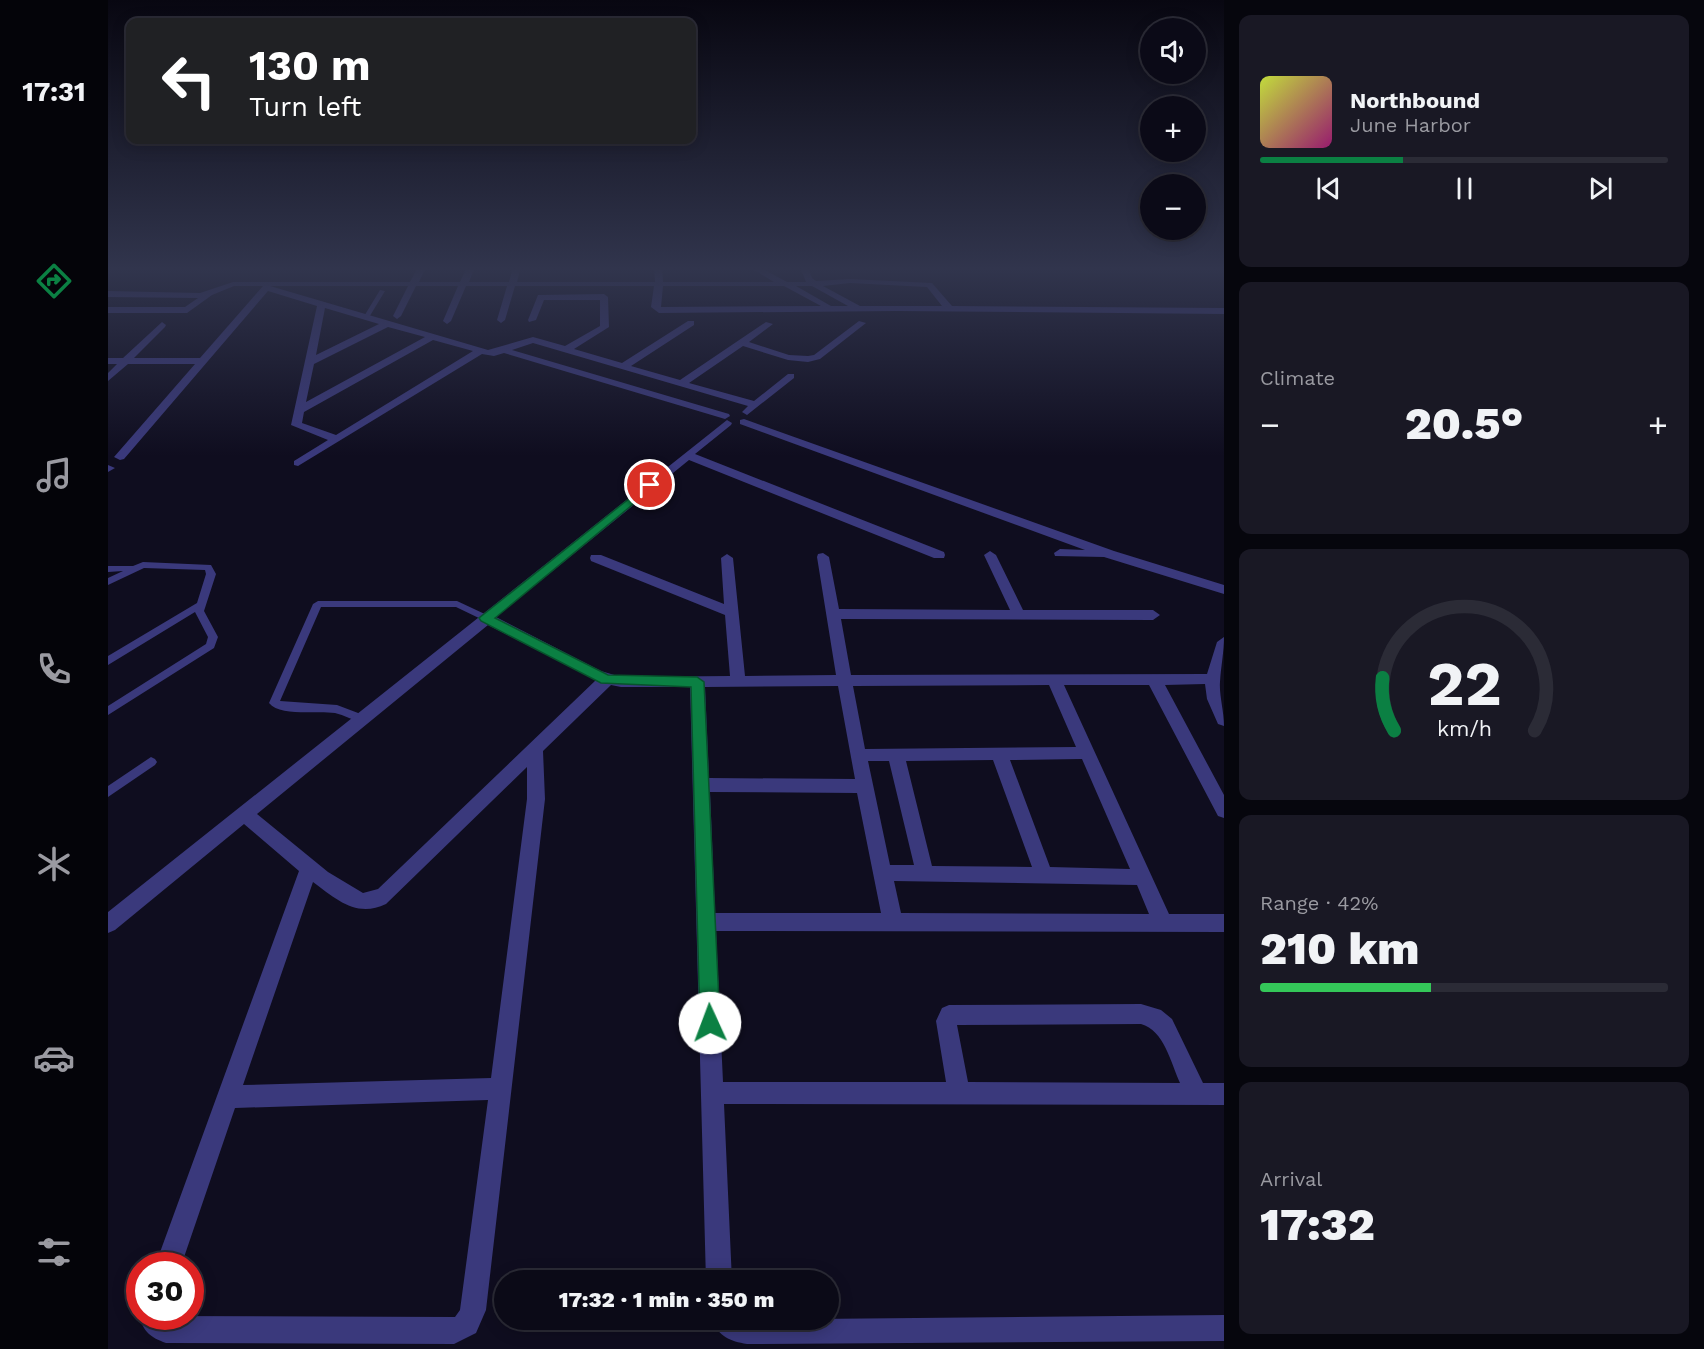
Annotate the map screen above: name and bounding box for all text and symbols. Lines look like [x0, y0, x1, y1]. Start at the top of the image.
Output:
map controls [1140, 18, 1206, 240]
button: sound [1140, 18, 1206, 84]
text: 130 m [249, 41, 371, 90]
icon: left [150, 42, 228, 120]
text: 17:31 [22, 76, 86, 108]
text: Northbound [1350, 88, 1480, 113]
text: Turn left [249, 91, 361, 123]
button: + [1140, 96, 1206, 162]
text: June Harbor [1350, 113, 1471, 137]
icon: previous [1312, 172, 1345, 205]
icon: pause [1448, 172, 1481, 205]
icon: next [1584, 172, 1617, 205]
button: − [1140, 174, 1206, 240]
icon: directions [33, 260, 75, 302]
text: Climate [1260, 366, 1335, 390]
text: 20.5° [1405, 397, 1523, 450]
text: − [1260, 405, 1280, 444]
text: + [1648, 405, 1668, 444]
icon: music [33, 454, 75, 496]
pin [624, 459, 675, 510]
icon: arrive [633, 468, 666, 501]
icon: phone [33, 648, 75, 690]
text: 22 [1427, 648, 1501, 721]
text: km/h [1436, 717, 1492, 742]
icon: climate [33, 843, 75, 885]
text: Range · 42% [1260, 891, 1378, 915]
text: 210 km [1260, 922, 1419, 975]
position arrow [678, 991, 742, 1055]
icon: car [33, 1037, 75, 1079]
text: Arrival [1260, 1167, 1322, 1191]
text: 17:32 [1260, 1198, 1375, 1251]
icon: filters [33, 1231, 75, 1273]
speed limit sign: 30 [126, 1252, 204, 1330]
text: 17:32 · 1 min · 350 m [559, 1287, 774, 1312]

